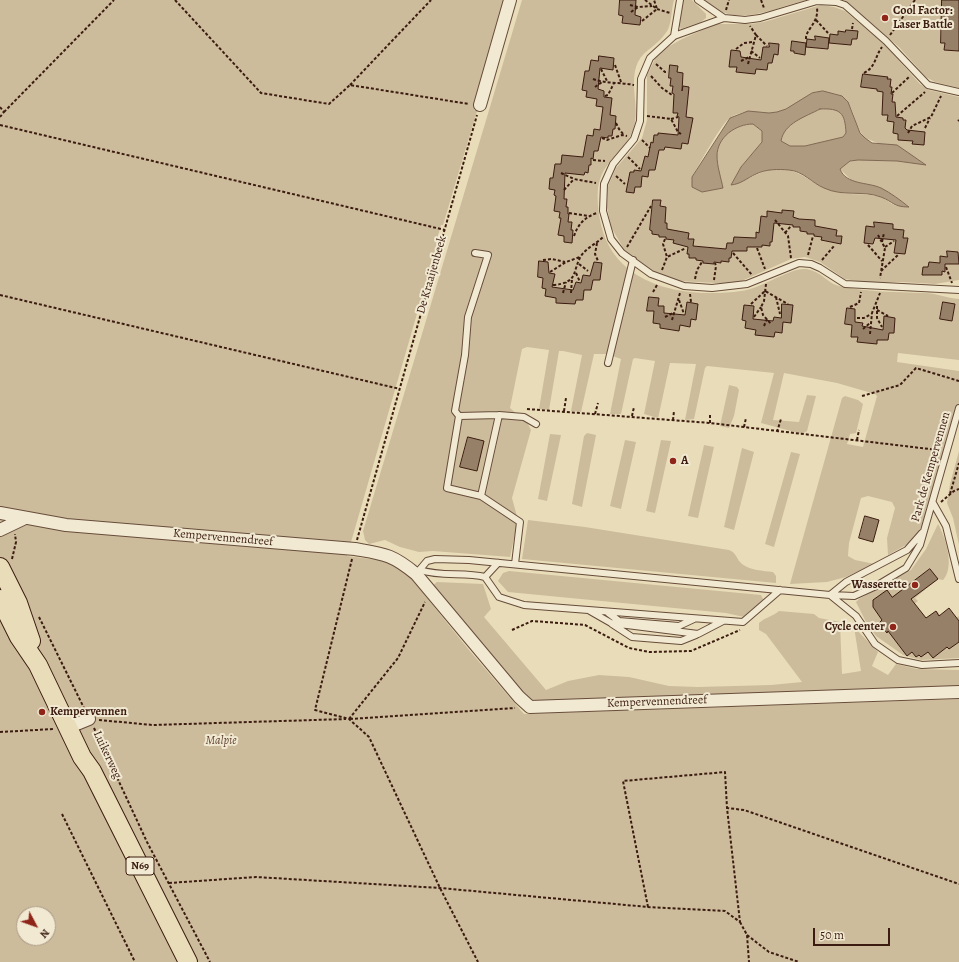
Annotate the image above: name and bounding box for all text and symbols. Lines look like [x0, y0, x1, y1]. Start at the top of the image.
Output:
place label: Cool Factor: Laser Battle [893, 4, 953, 32]
marker: Cool Factor: Laser Battle [880, 13, 890, 23]
street label: De Kraaijenbeek [414, 234, 450, 316]
street label: Park de Kempervennen [908, 410, 954, 524]
place label: A [681, 454, 688, 468]
marker: A [668, 456, 678, 466]
street label: Kempervennendreef [172, 526, 274, 550]
place label: Wasserette [851, 578, 907, 592]
marker: Wasserette [910, 580, 920, 590]
place label: Cycle center [825, 620, 885, 634]
marker: Cycle center [888, 622, 898, 632]
street label: Kempervennendreef [607, 693, 707, 711]
place label: Kempervennen [50, 705, 127, 719]
marker: Kempervennen [37, 707, 47, 717]
street label: Luikerweg [90, 729, 124, 781]
park label: Malpie [205, 734, 237, 748]
road number: N69 [126, 857, 154, 875]
north arrow [16, 906, 56, 946]
scale bar [815, 920, 892, 946]
text: N [36, 926, 53, 941]
text: 50 m [820, 927, 844, 943]

